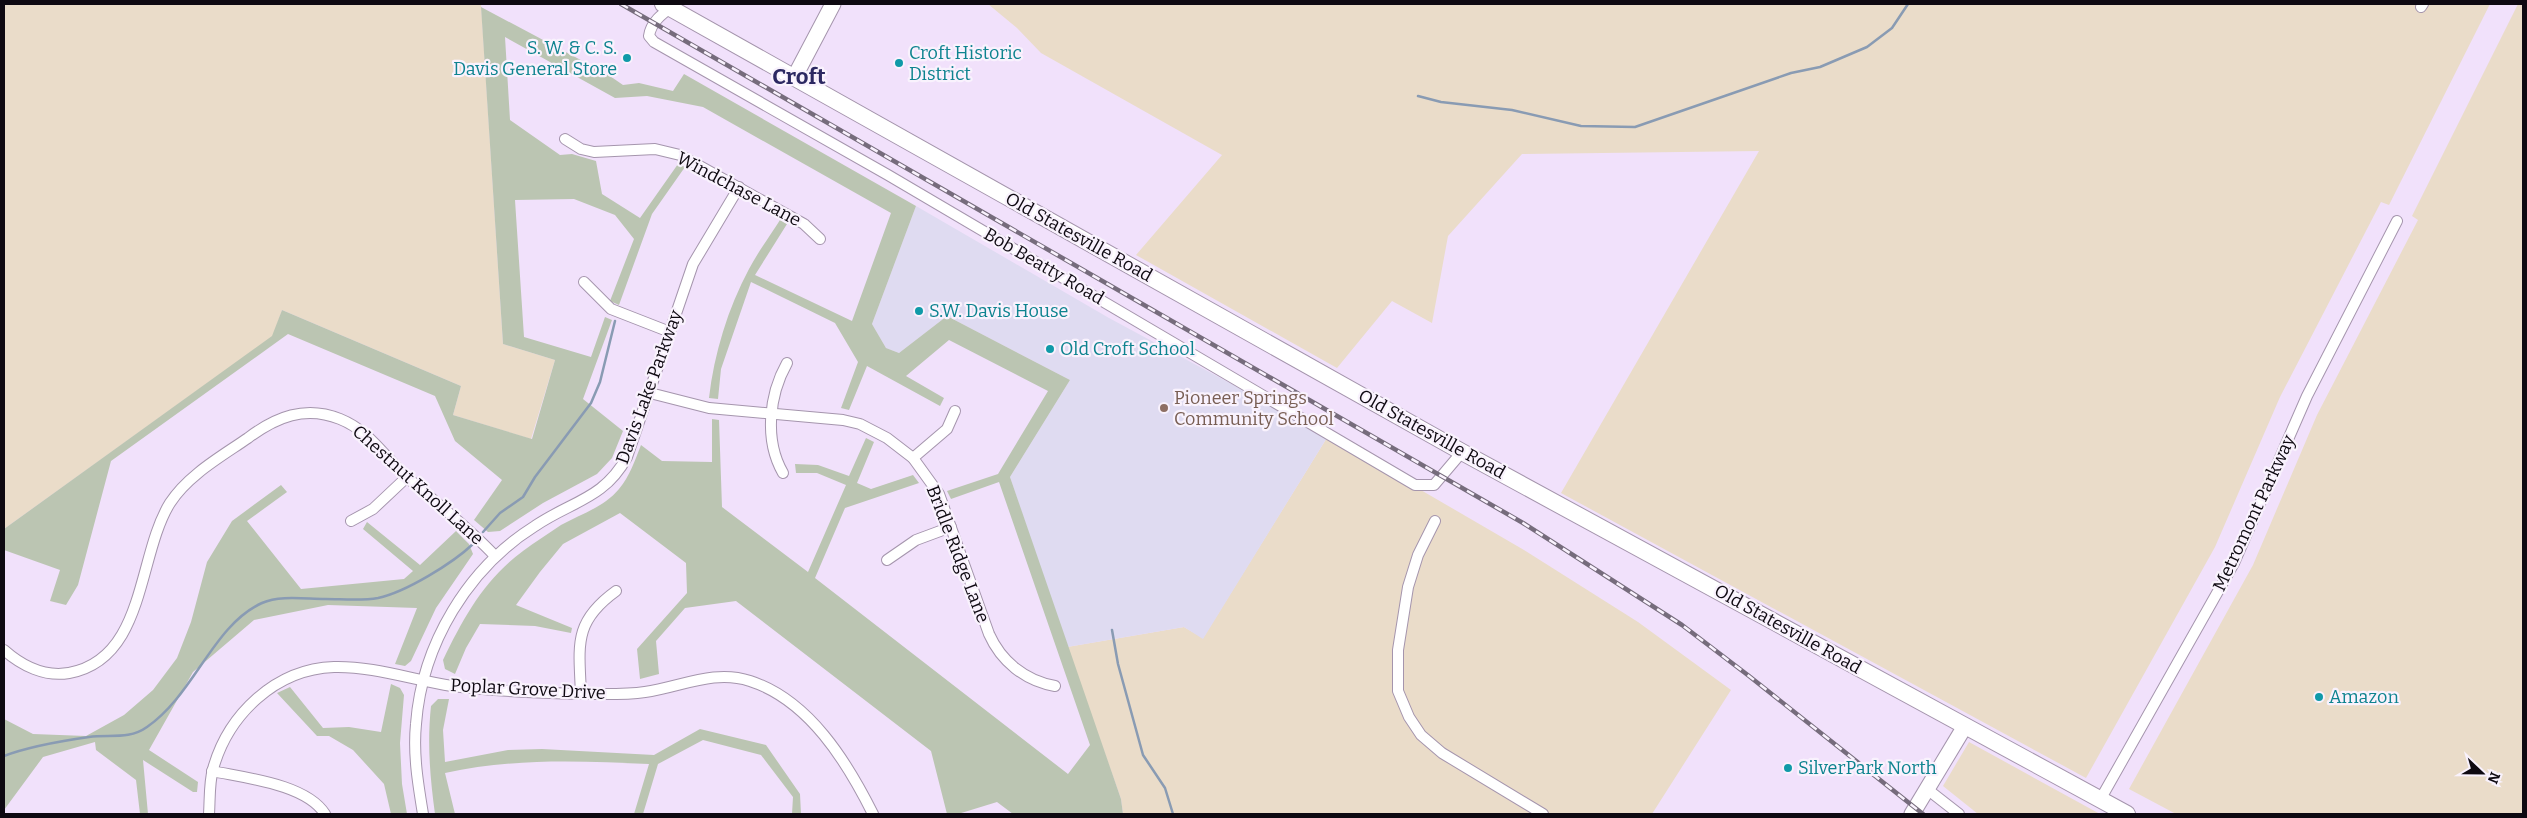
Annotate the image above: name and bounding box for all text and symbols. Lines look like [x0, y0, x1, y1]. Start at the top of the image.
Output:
place label: S. W. & C. S. Davis General Store [453, 37, 617, 80]
place label: Croft Historic District [909, 42, 1022, 85]
marker: S. W. & C. S. Davis General Store [621, 52, 633, 64]
marker: Croft Historic District [893, 57, 905, 69]
district label: Croft [772, 63, 826, 90]
street label: Windchase Lane [673, 147, 805, 231]
street label: Old Statesville Road [1002, 187, 1157, 287]
street label: Bob Beatty Road [980, 223, 1108, 309]
place label: S.W. Davis House [929, 300, 1068, 322]
marker: S.W. Davis House [913, 305, 925, 317]
street label: Davis Lake Parkway [611, 307, 687, 467]
place label: Old Croft School [1060, 338, 1195, 360]
marker: Old Croft School [1044, 343, 1056, 355]
street label: Old Statesville Road [1355, 384, 1510, 484]
place label: Pioneer Springs Community School [1174, 387, 1334, 430]
marker: Pioneer Springs Community School [1158, 402, 1170, 414]
street label: Chestnut Knoll Lane [348, 420, 488, 550]
street label: Metromont Parkway [2208, 431, 2300, 595]
street label: Bridle Ridge Lane [922, 482, 994, 626]
street label: Old Statesville Road [1711, 579, 1866, 679]
street label: Poplar Grove Drive [450, 674, 606, 704]
place label: Amazon [2329, 686, 2399, 708]
marker: Amazon [2313, 691, 2325, 703]
north arrow [2457, 748, 2507, 798]
place label: SilverPark North [1798, 757, 1937, 779]
marker: SilverPark North [1782, 762, 1794, 774]
text: N [2484, 769, 2503, 786]

